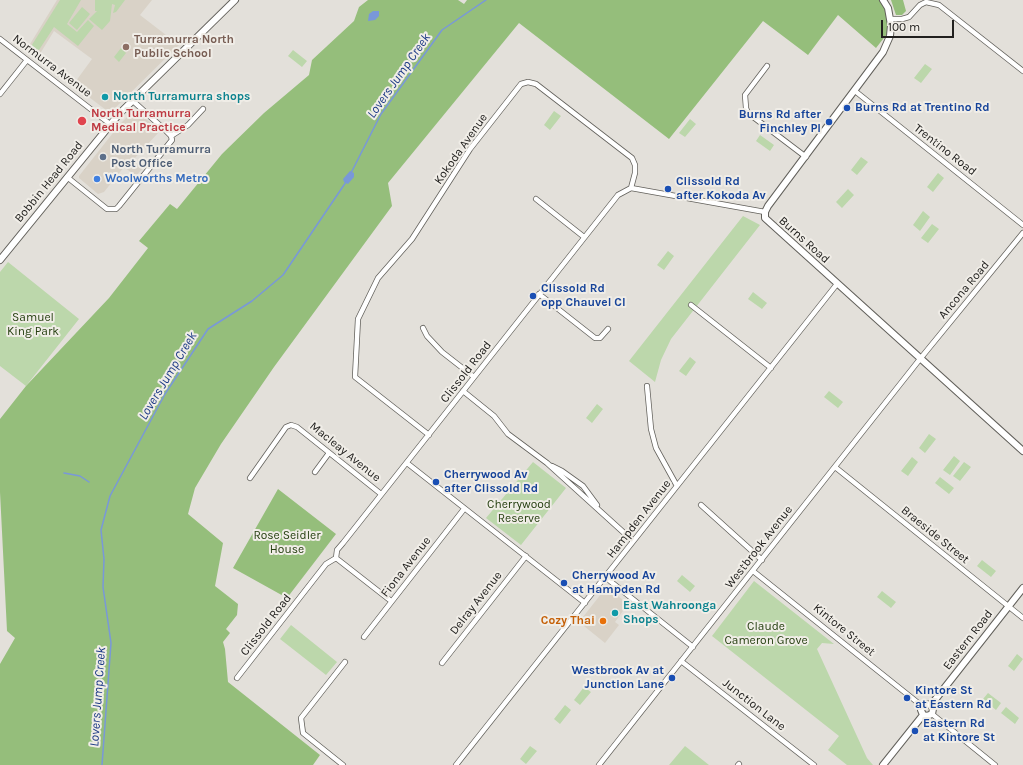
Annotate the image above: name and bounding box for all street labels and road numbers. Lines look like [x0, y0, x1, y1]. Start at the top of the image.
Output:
street label: Normurra Avenue [10, 32, 94, 100]
street label: Kokoda Avenue [431, 111, 491, 187]
street label: Trentino Road [911, 121, 979, 179]
street label: Bobbin Head Road [12, 139, 86, 225]
street label: Burns Road [776, 214, 832, 266]
street label: Ancona Road [936, 258, 992, 322]
street label: Clissold Road [437, 338, 495, 406]
street label: Macleay Avenue [307, 419, 383, 485]
street label: Hampden Avenue [604, 477, 674, 561]
street label: Westbrook Avenue [722, 503, 796, 591]
street label: Braeside Street [898, 503, 972, 567]
street label: Fiona Avenue [378, 534, 434, 600]
street label: Delray Avenue [447, 568, 505, 638]
street label: Clissold Road [237, 591, 295, 659]
street label: Kintore Street [810, 601, 878, 659]
street label: Eastern Road [940, 607, 996, 673]
street label: Junction Lane [720, 676, 788, 734]

